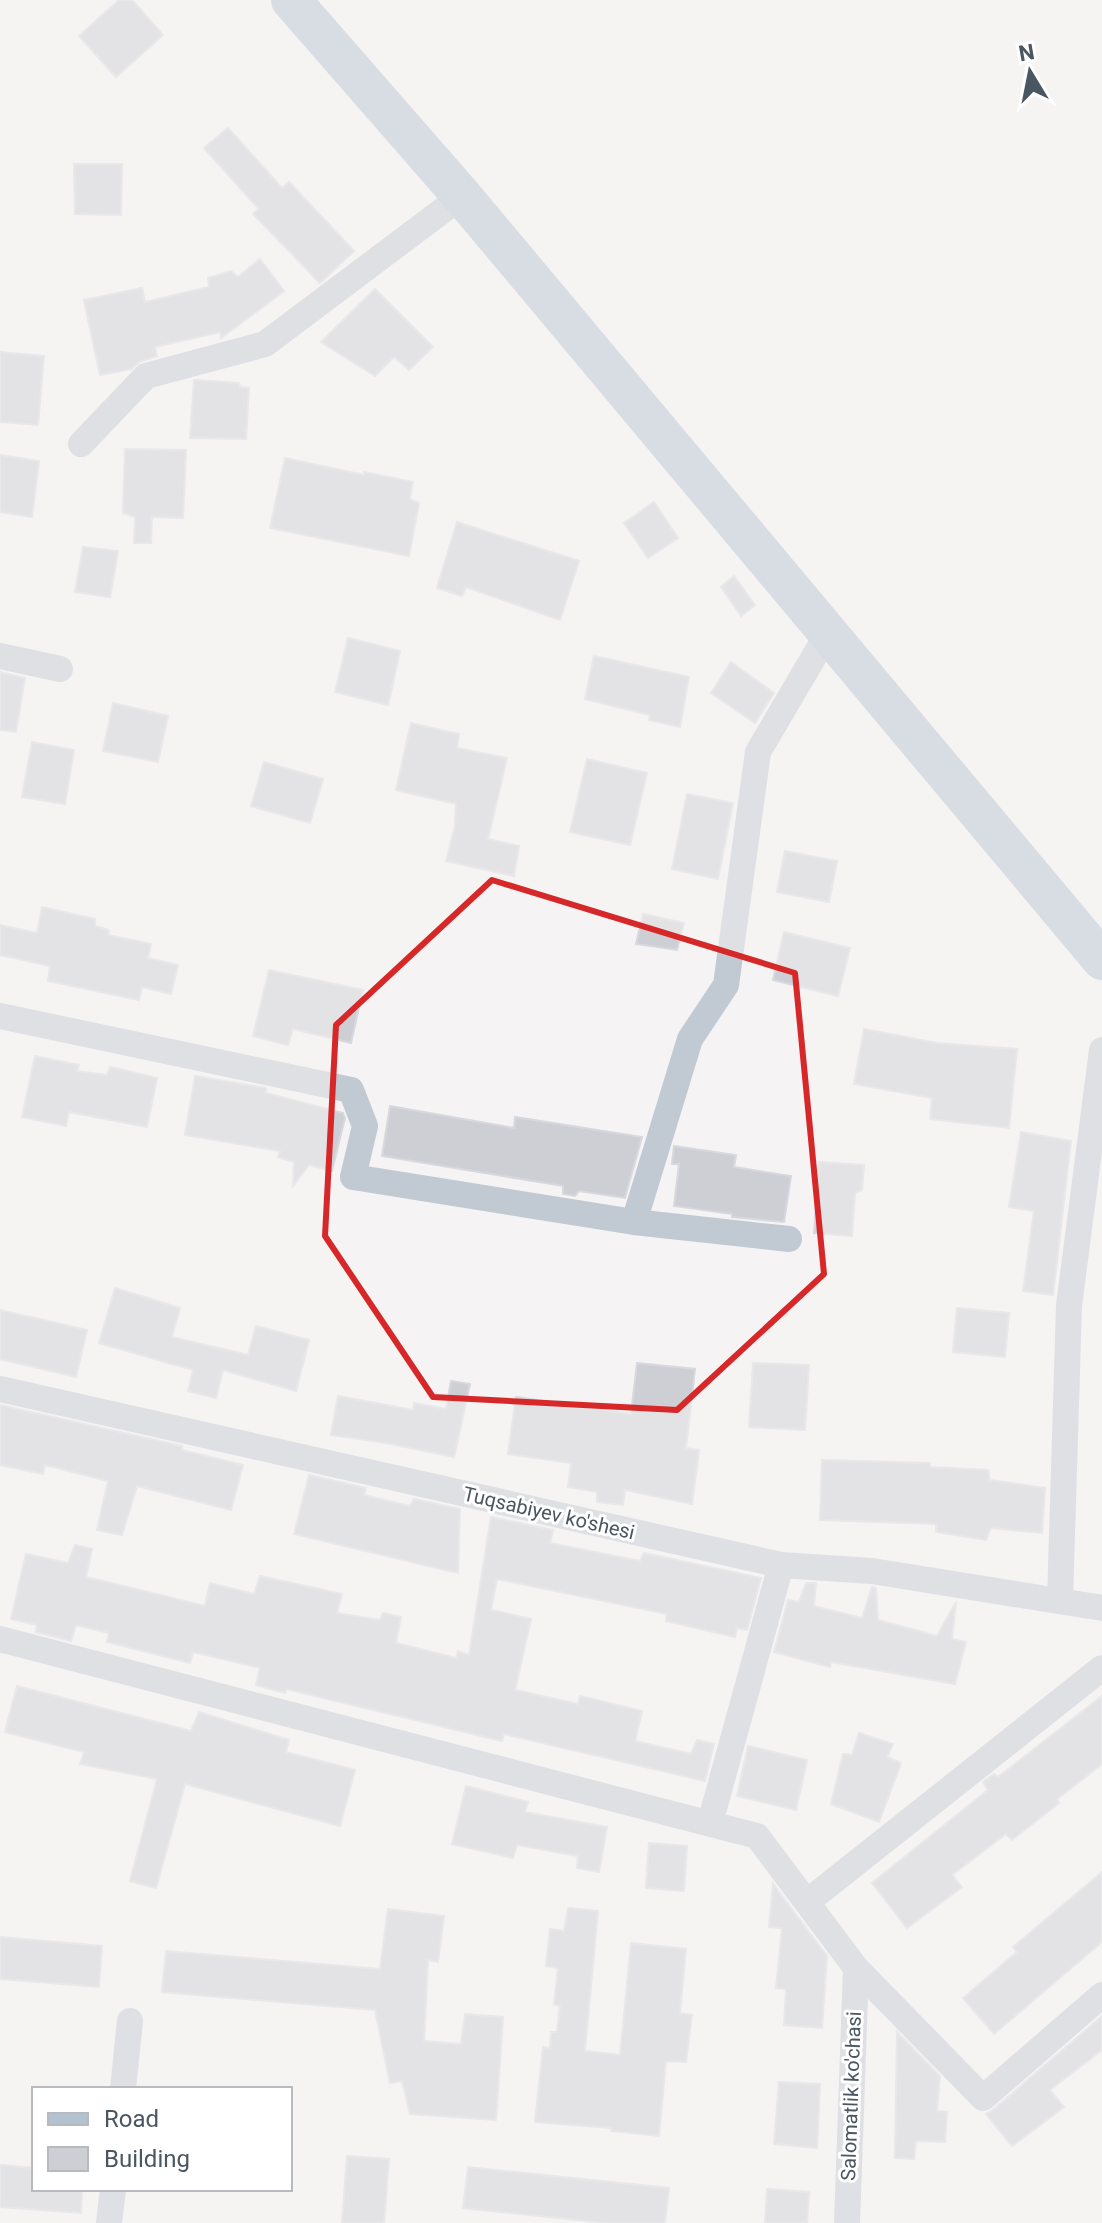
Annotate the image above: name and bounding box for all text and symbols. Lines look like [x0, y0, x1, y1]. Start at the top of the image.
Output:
north arrow [990, 32, 1070, 112]
text: N [1017, 39, 1036, 66]
street label: Tuqsabiyev ko'shesi [461, 1482, 637, 1544]
street label: Salomatlik ko'chasi [836, 2011, 866, 2181]
legend [32, 2087, 292, 2191]
text: Road [104, 2105, 159, 2133]
text: Building [104, 2145, 190, 2173]

